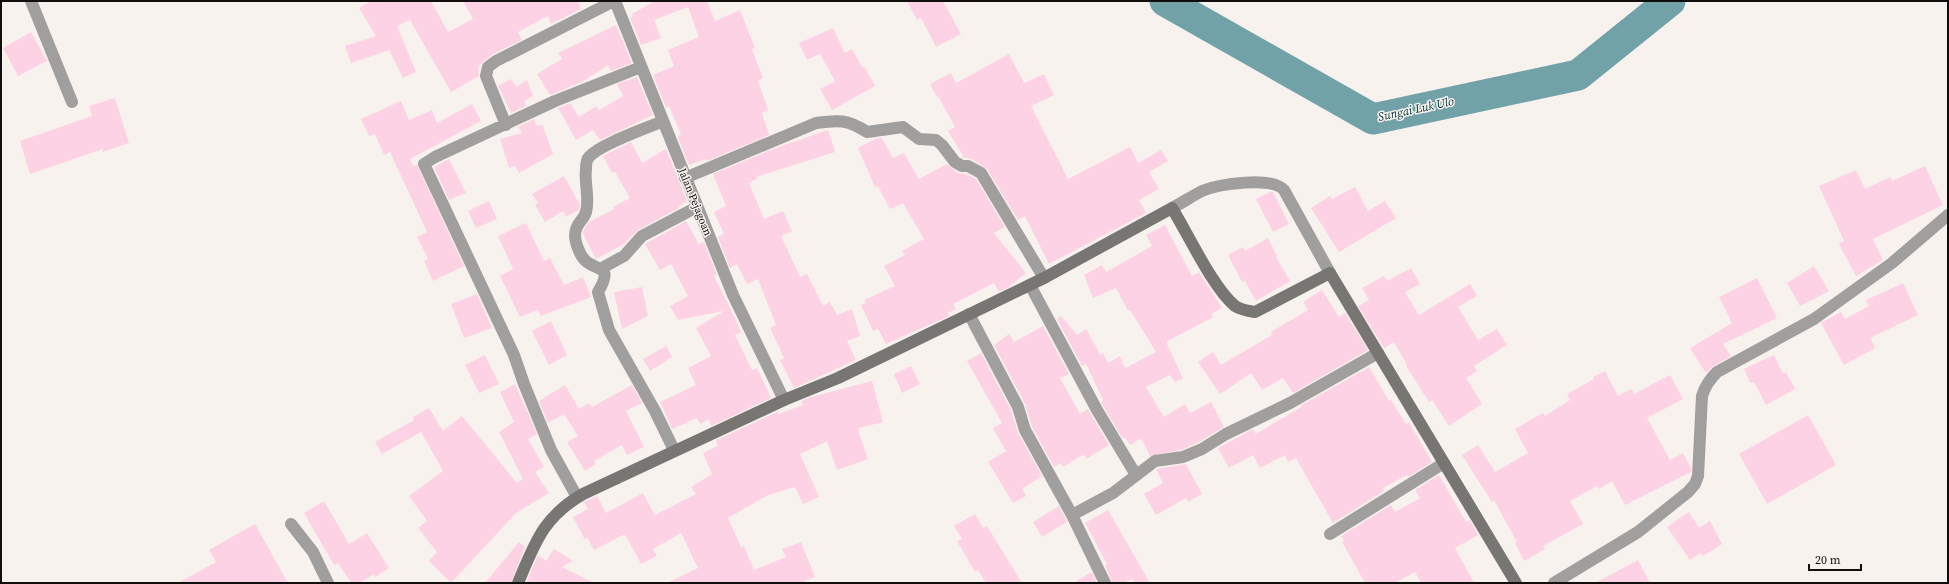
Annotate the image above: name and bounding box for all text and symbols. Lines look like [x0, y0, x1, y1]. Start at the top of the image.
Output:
water label: Sungai Luk Ulo [1377, 93, 1456, 125]
street label: Jalan Pejagoan [674, 165, 715, 238]
scale bar [1809, 546, 1861, 572]
text: 20 m [1815, 552, 1841, 568]

